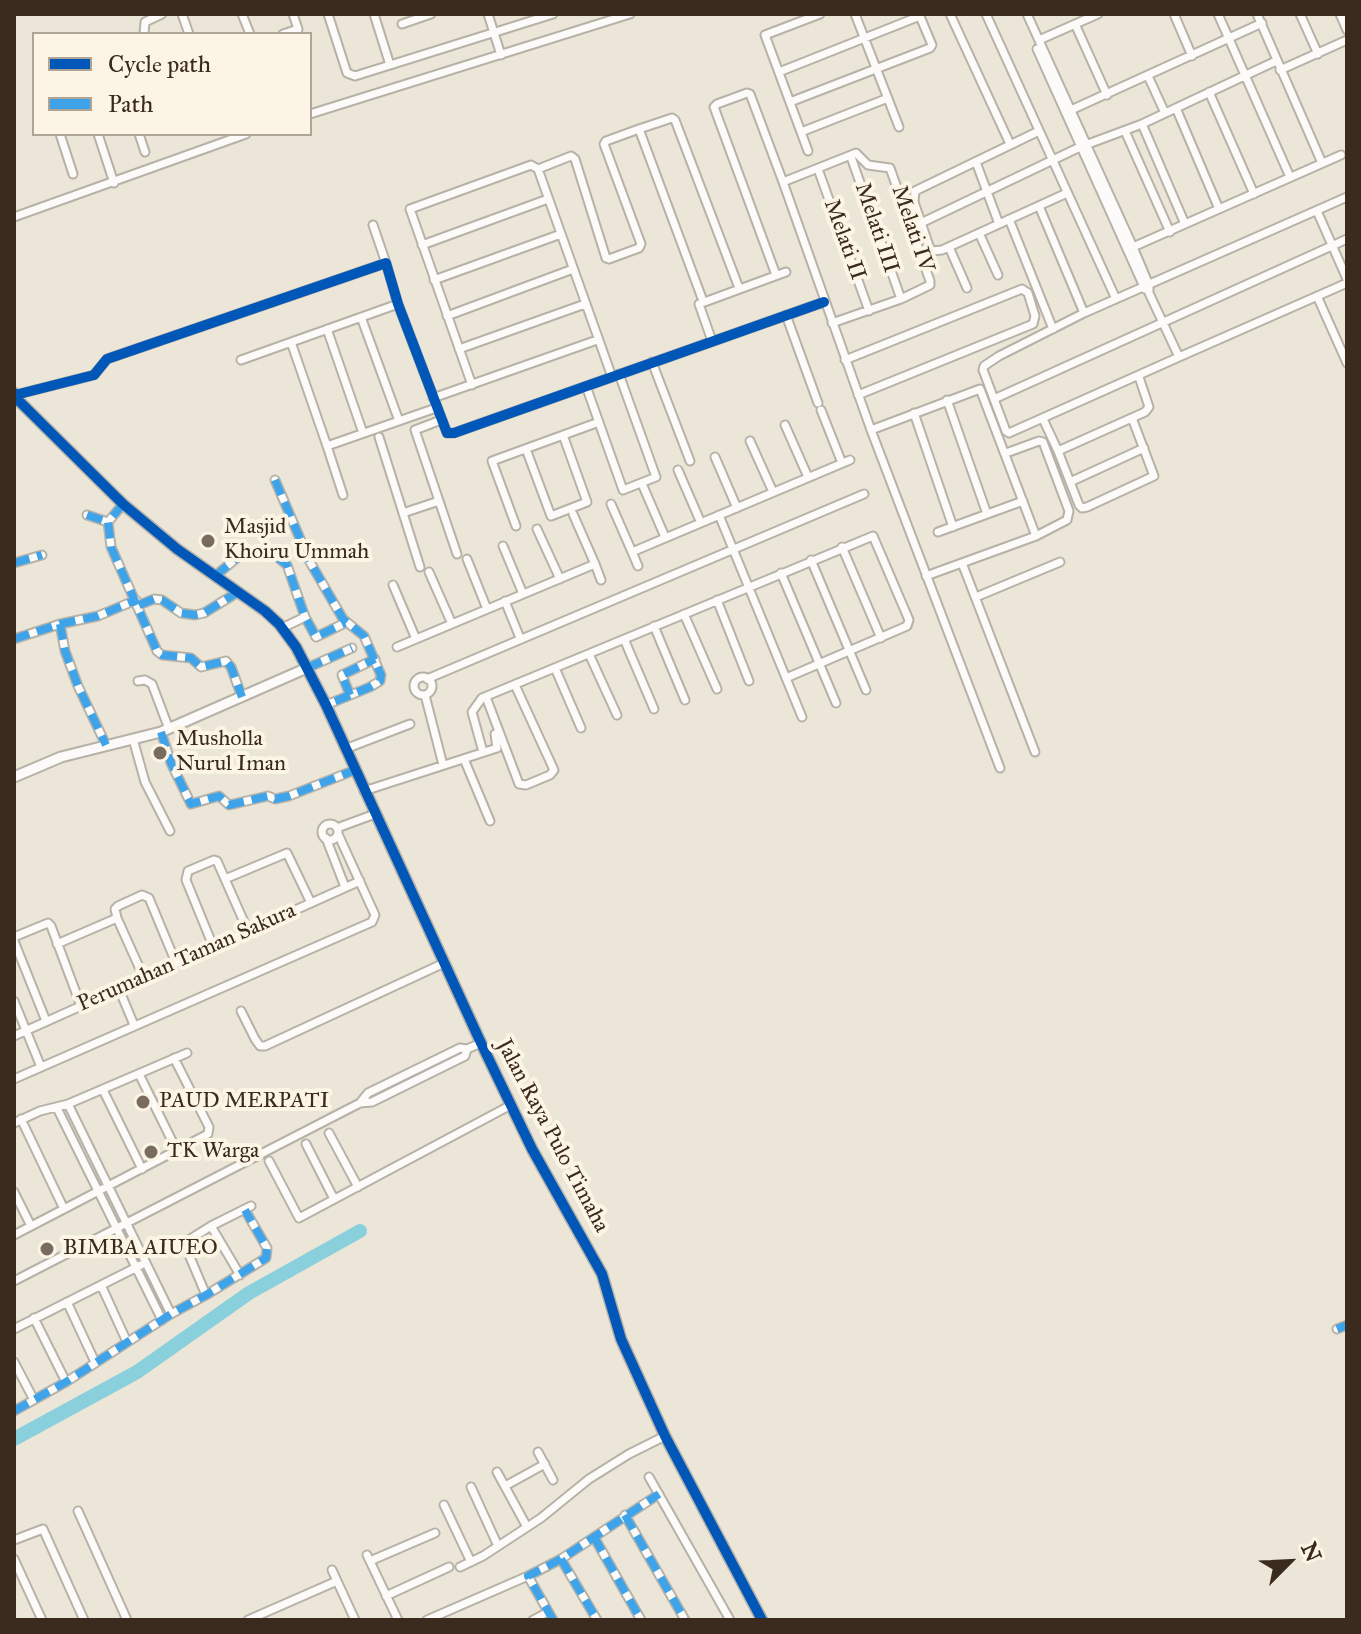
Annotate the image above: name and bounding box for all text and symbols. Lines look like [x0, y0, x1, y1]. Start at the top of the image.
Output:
legend [32, 32, 312, 136]
text: Cycle path [108, 49, 211, 79]
text: Path [108, 89, 153, 119]
street label: Melati III [848, 179, 904, 277]
street label: Melati IV [885, 182, 939, 276]
street label: Melati II [817, 196, 871, 284]
place label: Masjid Khoiru Ummah [224, 515, 369, 566]
marker: Masjid Khoiru Ummah [199, 532, 217, 550]
place label: Musholla Nurul Iman [176, 727, 286, 778]
marker: Musholla Nurul Iman [151, 744, 169, 762]
street label: Perumahan Taman Sakura [74, 898, 300, 1018]
street label: Jalan Raya Pulo Timaha [490, 1035, 614, 1237]
place label: PAUD MERPATI [159, 1089, 329, 1115]
marker: PAUD MERPATI [134, 1093, 152, 1111]
place label: TK Warga [167, 1139, 259, 1165]
marker: TK Warga [142, 1143, 160, 1161]
place label: BIMBA AIUEO [63, 1236, 218, 1262]
marker: BIMBA AIUEO [38, 1240, 56, 1258]
north arrow [1249, 1522, 1329, 1602]
text: N [1295, 1538, 1328, 1566]

